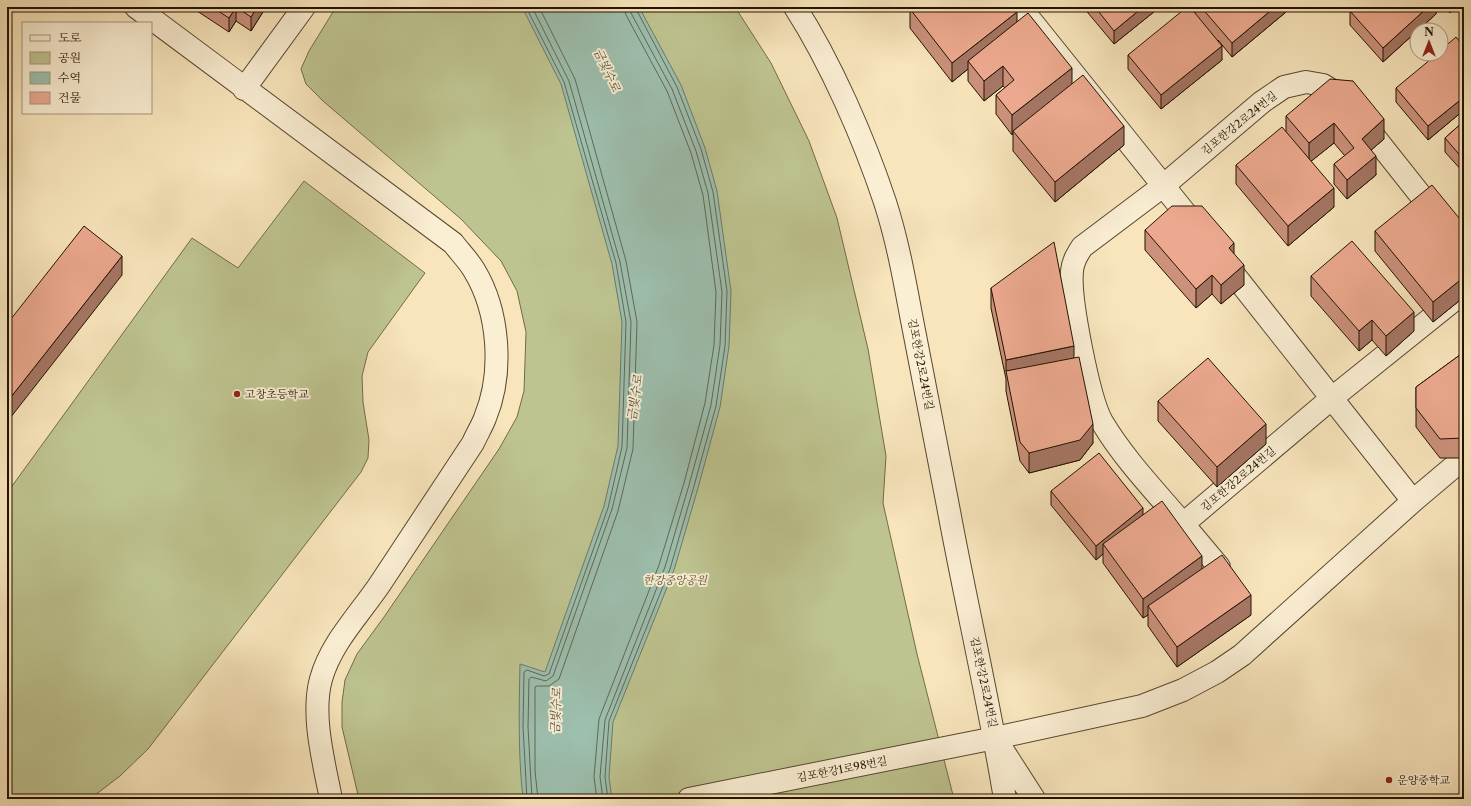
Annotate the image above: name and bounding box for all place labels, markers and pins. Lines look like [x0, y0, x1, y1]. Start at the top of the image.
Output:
place label: 고창초등학교 [245, 387, 309, 401]
marker: 고창초등학교 [232, 389, 242, 399]
place label: 운양중학교 [1397, 773, 1451, 787]
marker: 운양중학교 [1384, 775, 1394, 785]

